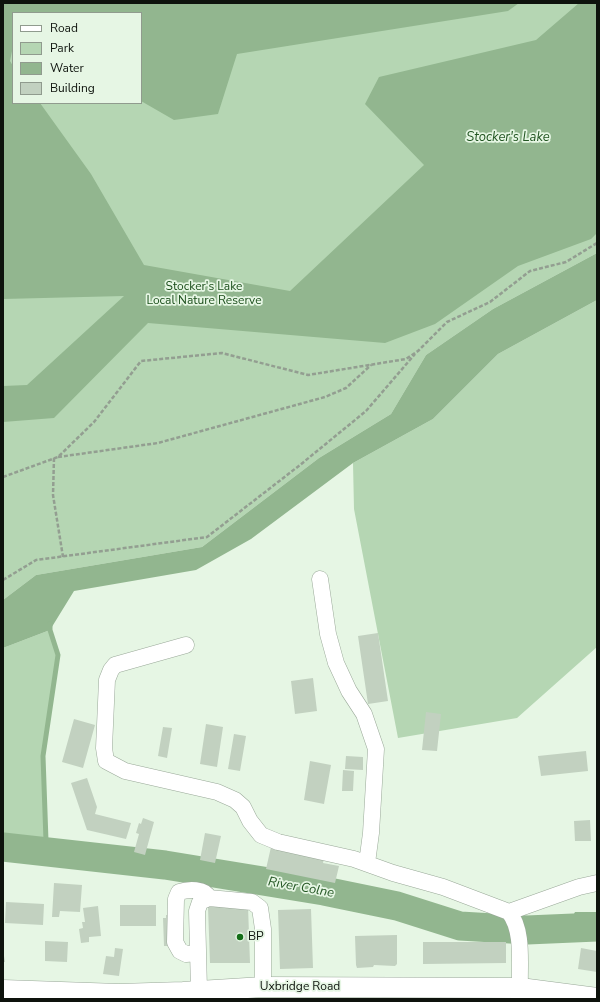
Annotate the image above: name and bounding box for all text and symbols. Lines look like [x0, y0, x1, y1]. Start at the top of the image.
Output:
legend [12, 12, 142, 104]
text: Road [50, 20, 78, 36]
text: Park [50, 40, 74, 56]
text: Water [50, 60, 84, 76]
text: Building [50, 80, 95, 96]
water label: Stocker's Lake [466, 130, 550, 146]
park label: Stocker's Lake Local Nature Reserve [146, 280, 262, 308]
water label: River Colne [267, 875, 335, 901]
place label: BP [248, 930, 264, 944]
marker: BP [235, 932, 245, 942]
street label: Uxbridge Road [260, 980, 340, 994]

